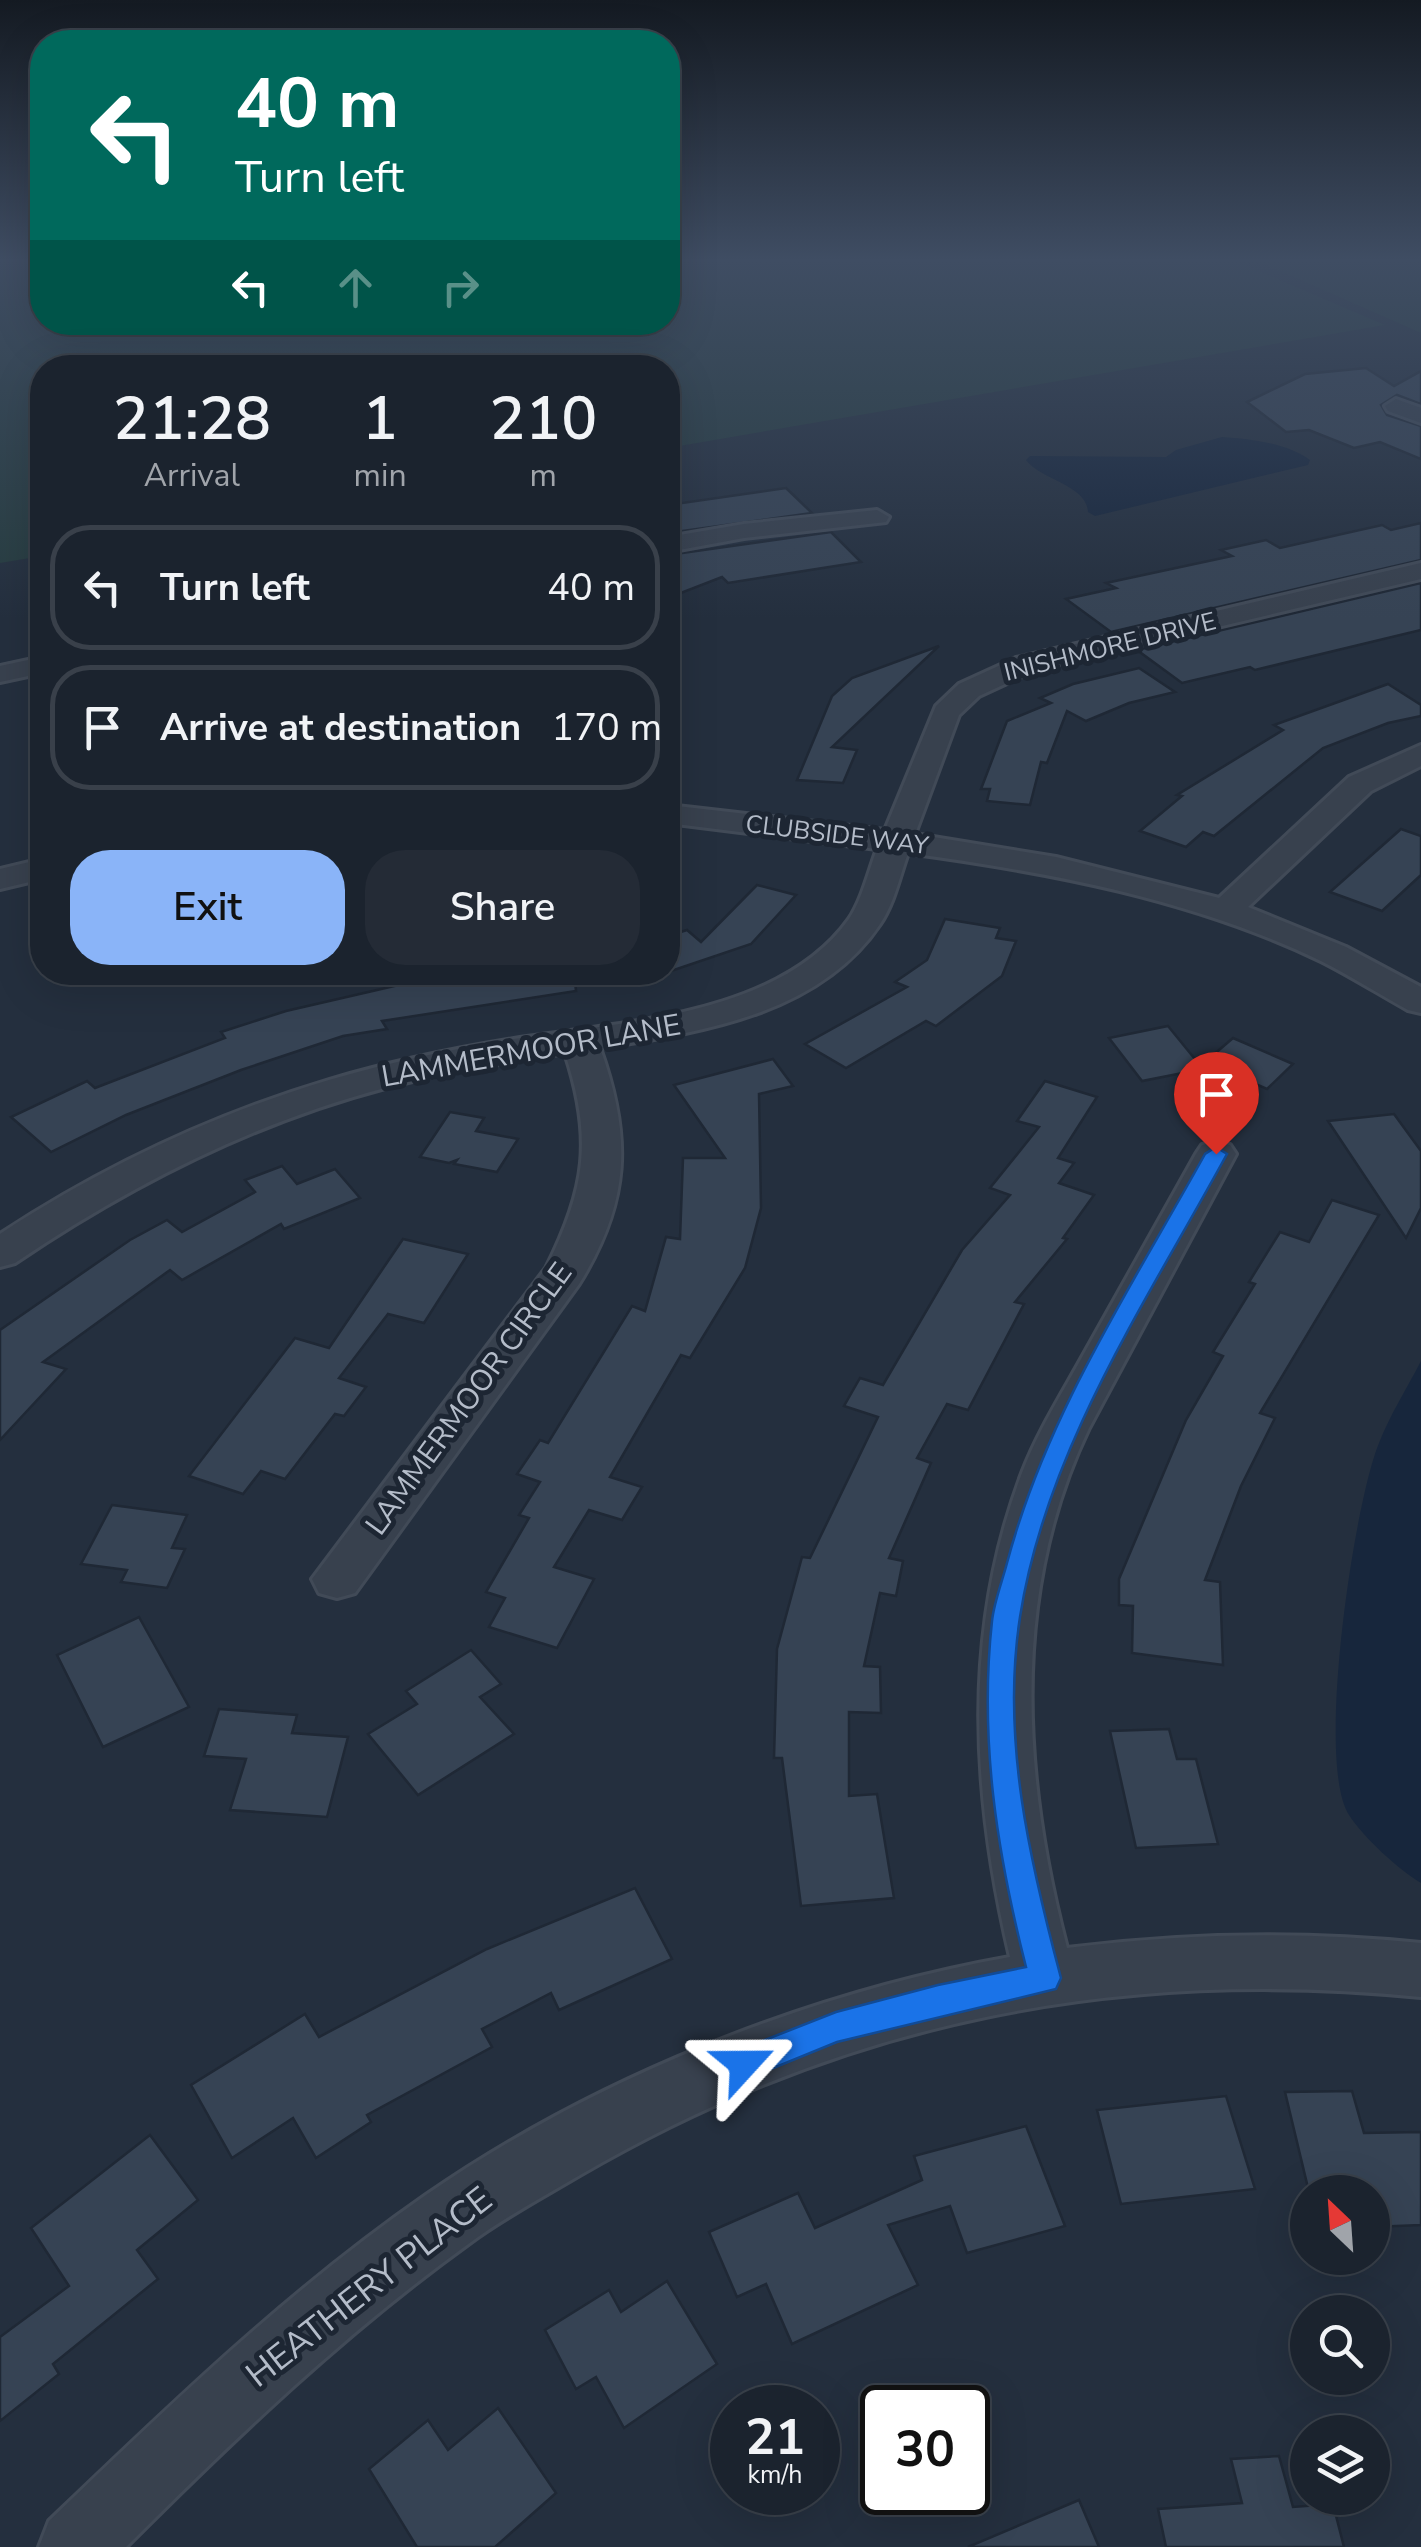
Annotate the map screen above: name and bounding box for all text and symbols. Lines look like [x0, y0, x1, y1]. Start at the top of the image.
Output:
text: 40 m [235, 56, 399, 152]
icon: left [70, 70, 200, 200]
text: Turn left [235, 147, 404, 208]
icon: left [223, 260, 278, 315]
icon: ahead [328, 260, 383, 315]
icon: right [433, 260, 488, 315]
text: 21:28 [113, 378, 271, 460]
text: 1 [362, 378, 398, 460]
text: 210 [489, 378, 597, 460]
text: Arrival [144, 454, 240, 497]
text: min [354, 454, 407, 497]
text: m [530, 454, 557, 497]
icon: left [75, 560, 130, 615]
text: Turn left [160, 562, 310, 613]
text: 40 m [547, 562, 635, 613]
street label: INISHMORE DRIVE [1000, 604, 1220, 690]
icon: arrive [75, 700, 130, 755]
text: Arrive at destination [160, 702, 521, 753]
text: 170 m [551, 702, 662, 753]
street label: CLUBSIDE WAY [744, 807, 931, 863]
button: Exit [70, 850, 345, 965]
button: Share [365, 850, 640, 965]
street label: LAMMERMOOR LANE [378, 1004, 684, 1098]
pin [1174, 1052, 1259, 1155]
icon: arrive [1189, 1067, 1244, 1122]
street label: LAMMERMOOR CIRCLE [356, 1254, 582, 1544]
position arrow [692, 2012, 796, 2116]
north arrow [1290, 2175, 1390, 2275]
map controls [1290, 2175, 1390, 2515]
street label: HEATHERY PLACE [236, 2176, 502, 2398]
button: search [1290, 2295, 1390, 2395]
speed limit sign: 30 [860, 2385, 990, 2515]
text: 21 [745, 2403, 805, 2472]
button: layers [1290, 2415, 1390, 2515]
text: km/h [747, 2458, 803, 2492]

